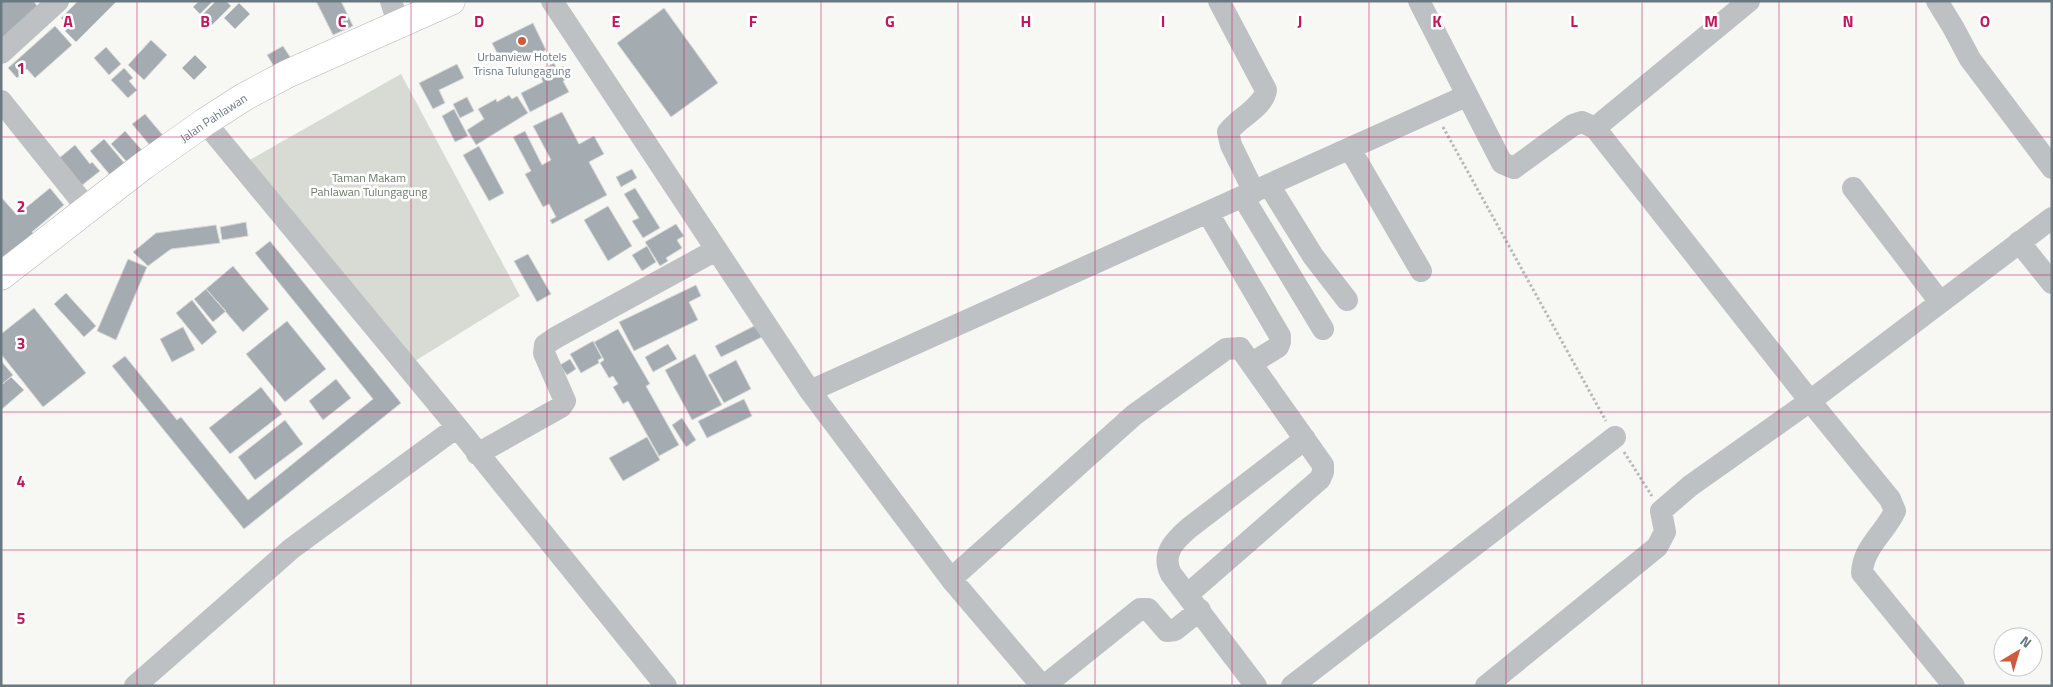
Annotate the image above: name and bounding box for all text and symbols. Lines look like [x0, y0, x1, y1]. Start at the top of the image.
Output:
text: A [63, 9, 73, 33]
text: B [200, 9, 210, 33]
text: C [338, 9, 347, 33]
text: D [474, 9, 484, 33]
text: E [612, 9, 621, 33]
text: F [749, 9, 758, 33]
text: G [885, 9, 895, 33]
text: H [1021, 9, 1031, 33]
text: I [1161, 9, 1165, 33]
text: J [1298, 9, 1302, 33]
text: K [1432, 9, 1442, 33]
text: L [1570, 9, 1578, 33]
text: M [1704, 9, 1718, 33]
text: N [1842, 9, 1854, 33]
text: O [1980, 9, 1990, 33]
marker: Urbanview Hotels Trisna Tulungagung [516, 35, 528, 47]
place label: Urbanview Hotels Trisna Tulungagung [473, 47, 571, 80]
text: 1 [17, 56, 25, 80]
street label: Jalan Pahlawan [176, 88, 251, 147]
park label: Taman Makam Pahlawan Tulungagung [310, 168, 428, 201]
text: 2 [17, 194, 25, 218]
text: 3 [17, 331, 25, 355]
text: 4 [17, 469, 26, 493]
text: 5 [17, 606, 26, 630]
north arrow [1993, 627, 2043, 677]
text: N [2016, 630, 2037, 653]

